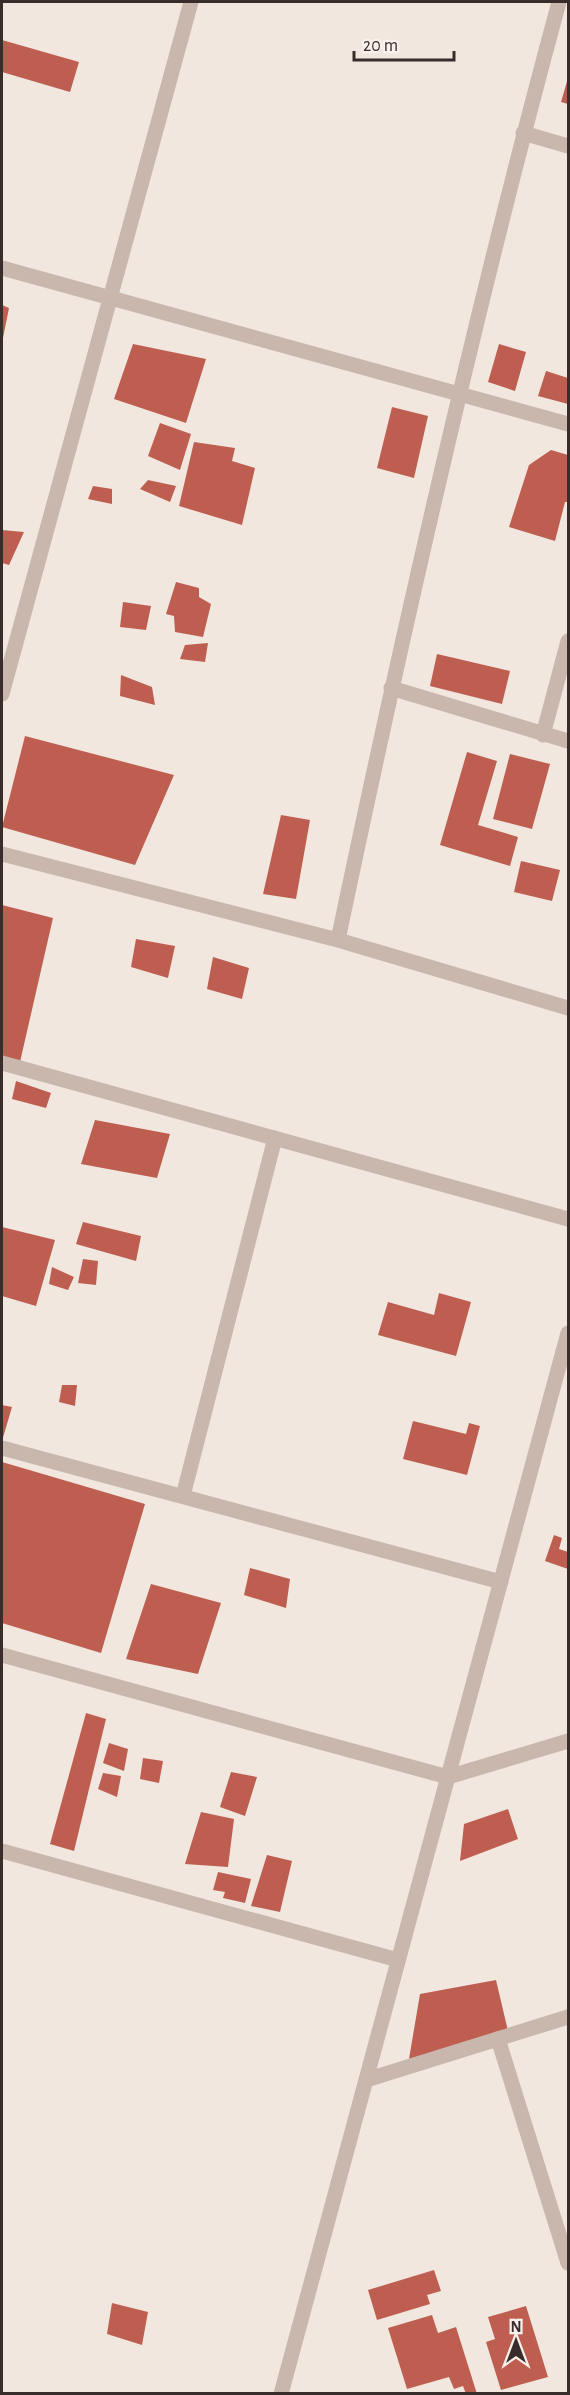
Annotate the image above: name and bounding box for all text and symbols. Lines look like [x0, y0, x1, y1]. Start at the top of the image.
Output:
scale bar [354, 24, 454, 62]
text: 20 m [363, 37, 398, 55]
north arrow [486, 2311, 546, 2371]
text: N [510, 2319, 522, 2335]

